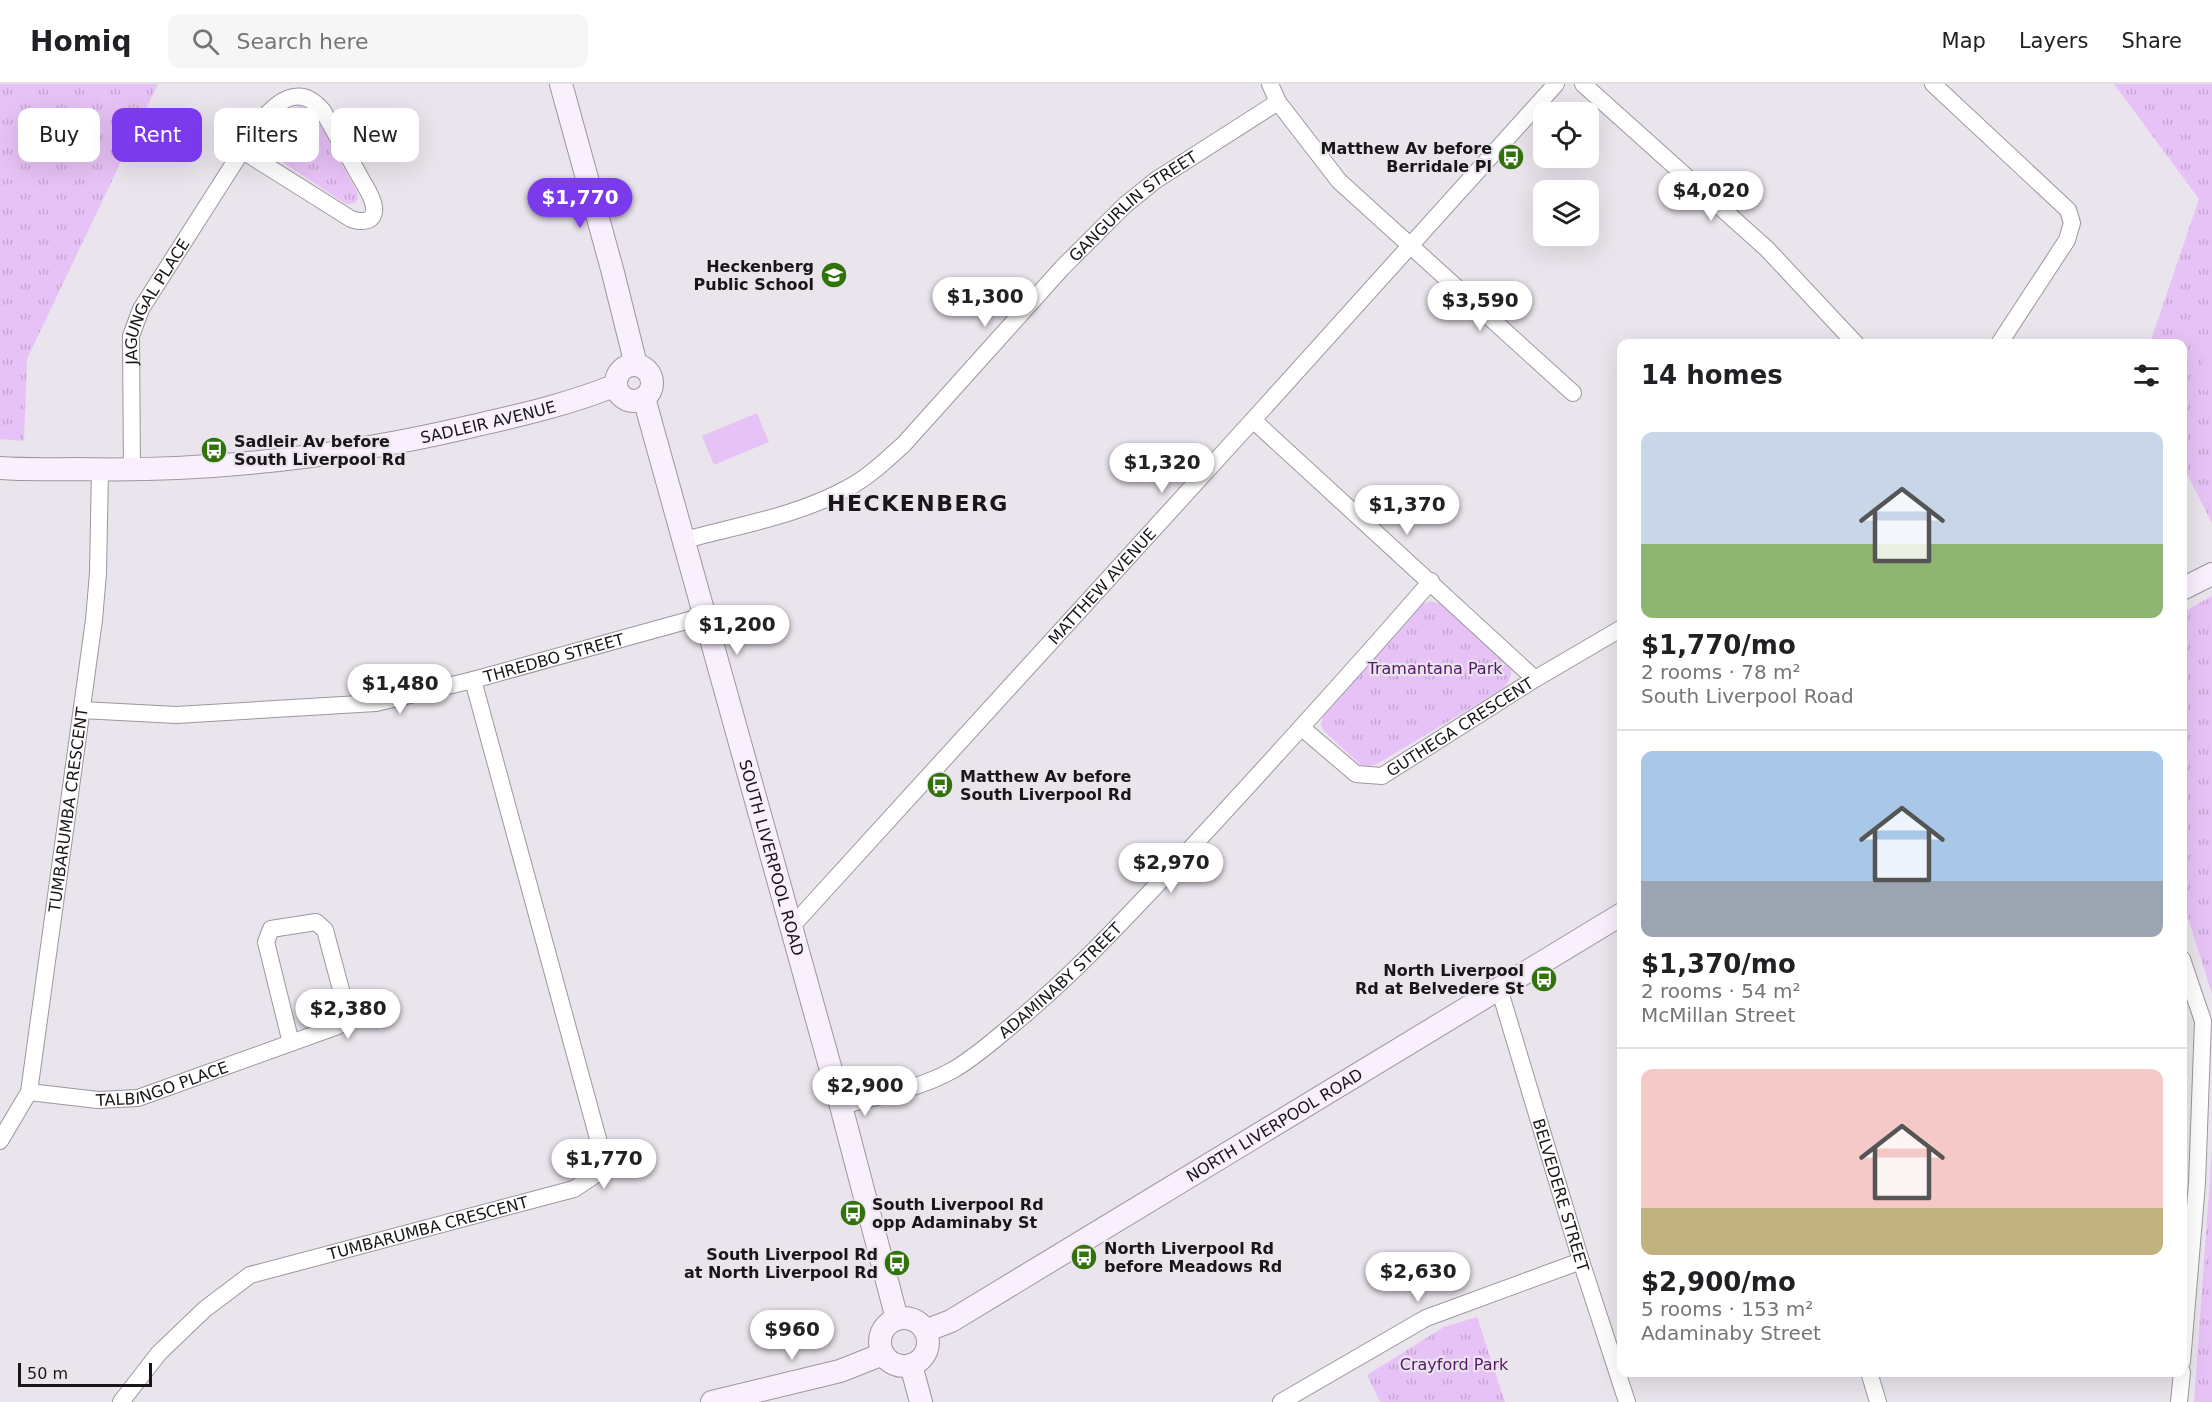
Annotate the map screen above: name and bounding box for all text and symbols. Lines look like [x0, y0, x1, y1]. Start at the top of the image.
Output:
search box [168, 14, 588, 68]
text: Homiq [30, 25, 132, 58]
icon: search [189, 25, 222, 58]
text: Search here [237, 29, 369, 54]
text: Map [1942, 29, 1986, 53]
text: Layers [2019, 29, 2088, 53]
text: Share [2121, 29, 2182, 53]
map controls [1533, 102, 1599, 246]
button: locate [1533, 102, 1599, 168]
chip: Buy [18, 108, 100, 162]
chip: Rent [112, 108, 202, 162]
chip: Filters [214, 108, 319, 162]
chip: New [331, 108, 419, 162]
place label: Matthew Av before Berridale Pl [1321, 139, 1492, 176]
bus stop icon: Matthew Av before Berridale Pl [1496, 142, 1526, 172]
street label: GANGURLIN STREET [1065, 147, 1201, 266]
pin: $4,020 [1662, 171, 1760, 222]
pin: $1,770 [531, 178, 629, 229]
text: $4,020 [1672, 178, 1750, 202]
button: layers [1533, 180, 1599, 246]
text: $1,770 [541, 185, 619, 209]
street label: JAGUNGAL PLACE [122, 235, 194, 366]
place label: Heckenberg Public School [694, 257, 814, 294]
school or university icon: Heckenberg Public School [819, 260, 849, 290]
pin: $1,300 [936, 277, 1034, 328]
pin: $3,590 [1431, 281, 1529, 332]
text: $1,300 [946, 284, 1024, 308]
text: $3,590 [1441, 288, 1519, 312]
icon: filters [2130, 359, 2163, 392]
text: 14 homes [1641, 360, 1783, 390]
street label: SADLEIR AVENUE [419, 397, 558, 447]
place label: Sadleir Av before South Liverpool Rd [234, 432, 406, 469]
bus stop icon: Sadleir Av before South Liverpool Rd [199, 435, 229, 465]
pin: $1,320 [1113, 443, 1211, 494]
text: $1,320 [1123, 450, 1201, 474]
icon: home [1848, 471, 1956, 579]
pin: $1,370 [1358, 485, 1456, 536]
district label: HECKENBERG [827, 491, 1009, 516]
text: $1,370 [1368, 492, 1446, 516]
street label: MATTHEW AVENUE [1044, 524, 1160, 648]
pin: $1,200 [688, 605, 786, 656]
text: $1,200 [698, 612, 776, 636]
street label: THREDBO STREET [481, 630, 626, 687]
text: $1,770/mo [1641, 630, 1796, 660]
park label: Tramantana Park [1366, 659, 1503, 678]
text: 2 rooms · 78 m² [1641, 660, 1801, 684]
pin: $1,480 [351, 664, 449, 715]
text: $1,480 [361, 671, 439, 695]
street label: GUTHEGA CRESCENT [1383, 673, 1537, 781]
text: South Liverpool Road [1641, 684, 1854, 708]
street label: TUMBARUMBA CRESCENT [45, 706, 92, 914]
street label: SOUTH LIVERPOOL ROAD [735, 757, 808, 958]
place label: Matthew Av before South Liverpool Rd [960, 767, 1132, 804]
bus stop icon: Matthew Av before South Liverpool Rd [925, 770, 955, 800]
icon: home [1848, 790, 1956, 898]
pin: $2,970 [1122, 843, 1220, 894]
text: $2,970 [1132, 850, 1210, 874]
street label: ADAMINABY STREET [995, 919, 1126, 1042]
text: $1,370/mo [1641, 949, 1796, 979]
place label: North Liverpool Rd at Belvedere St [1355, 961, 1524, 998]
bus stop icon: North Liverpool Rd at Belvedere St [1529, 964, 1559, 994]
text: 2 rooms · 54 m² [1641, 979, 1801, 1003]
pin: $2,380 [299, 989, 397, 1040]
text: $2,380 [309, 996, 387, 1020]
text: McMillan Street [1641, 1003, 1795, 1027]
street label: TALBINGO PLACE [95, 1057, 231, 1110]
street label: NORTH LIVERPOOL ROAD [1183, 1065, 1366, 1186]
pin: $2,900 [816, 1066, 914, 1117]
text: $2,900 [826, 1073, 904, 1097]
icon: home [1848, 1108, 1956, 1216]
street label: BELVEDERE STREET [1529, 1116, 1593, 1274]
pin: $1,770 [555, 1139, 653, 1190]
text: $1,770 [565, 1146, 643, 1170]
street label: TUMBARUMBA CRESCENT [325, 1193, 530, 1264]
place label: South Liverpool Rd opp Adaminaby St [872, 1195, 1044, 1232]
bus stop icon: South Liverpool Rd opp Adaminaby St [838, 1198, 868, 1228]
place label: North Liverpool Rd before Meadows Rd [1104, 1239, 1282, 1276]
bus stop icon: North Liverpool Rd before Meadows Rd [1069, 1242, 1099, 1272]
place label: South Liverpool Rd at North Liverpool Rd [684, 1245, 878, 1282]
bus stop icon: South Liverpool Rd at North Liverpool Rd [882, 1248, 912, 1278]
pin: $2,630 [1369, 1252, 1467, 1303]
text: $2,630 [1379, 1259, 1457, 1283]
text: $2,900/mo [1641, 1267, 1796, 1297]
text: 5 rooms · 153 m² [1641, 1297, 1813, 1321]
pin: $960 [756, 1310, 828, 1361]
text: $960 [764, 1317, 820, 1341]
text: Adaminaby Street [1641, 1321, 1821, 1345]
park label: Crayford Park [1400, 1355, 1509, 1374]
scale bar [18, 1360, 152, 1388]
text: 50 m [27, 1364, 68, 1383]

